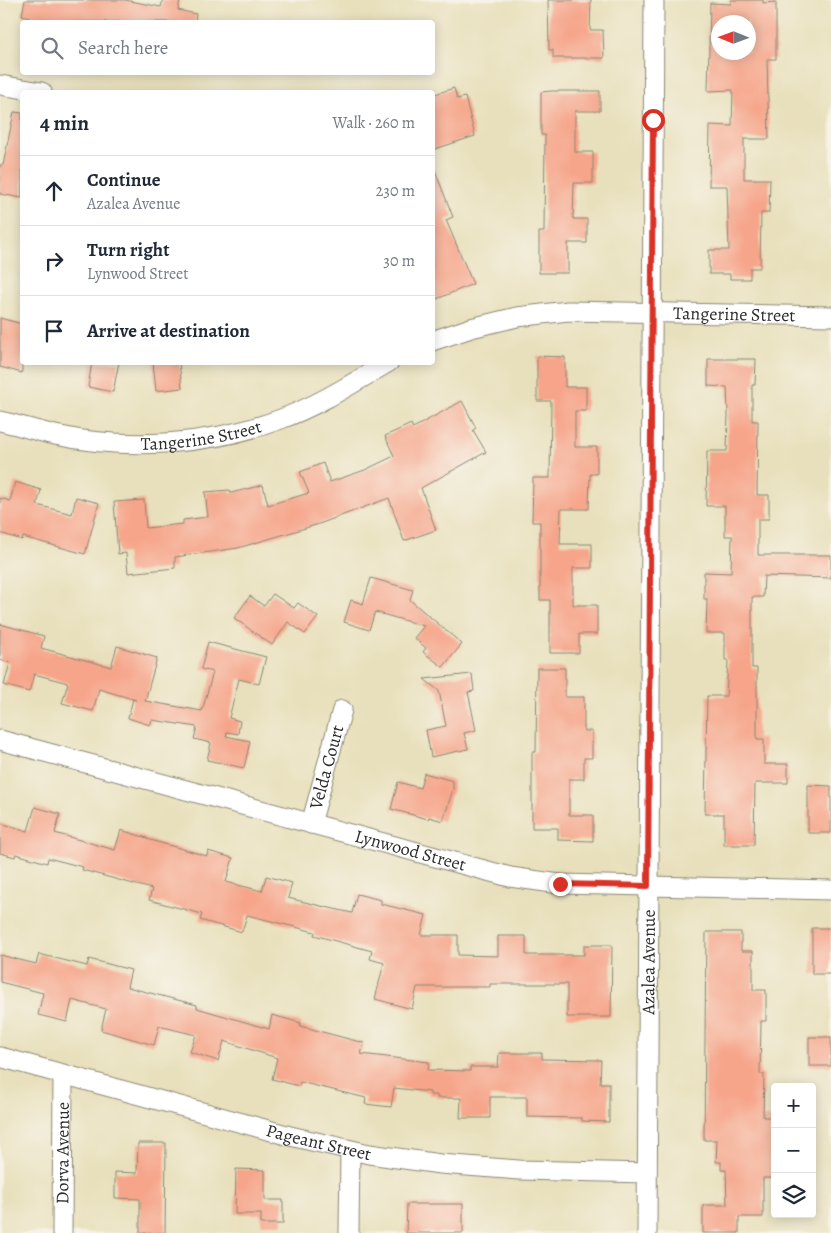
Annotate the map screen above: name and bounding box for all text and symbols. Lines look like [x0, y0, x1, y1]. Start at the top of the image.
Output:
north arrow [711, 15, 756, 60]
search box [20, 20, 435, 75]
icon: search [38, 34, 66, 62]
text: Search here [78, 35, 168, 61]
text: 4 min [40, 109, 89, 137]
route start [642, 109, 665, 132]
text: Walk · 260 m [333, 112, 415, 134]
text: Continue [87, 167, 161, 193]
icon: ahead [40, 177, 68, 205]
text: 230 m [376, 180, 415, 202]
text: Azalea Avenue [87, 193, 181, 215]
text: Turn right [87, 237, 169, 263]
icon: right [40, 247, 68, 275]
text: 30 m [383, 250, 415, 272]
text: Lynwood Street [87, 263, 189, 285]
street label: Tangerine Street [673, 301, 796, 327]
icon: arrive [40, 317, 68, 345]
text: Arrive at destination [87, 318, 250, 344]
street label: Tangerine Street [140, 414, 264, 456]
street label: Velda Court [303, 722, 349, 813]
street label: Lynwood Street [352, 824, 469, 877]
route end [549, 873, 572, 896]
street label: Azalea Avenue [636, 909, 661, 1016]
map controls [771, 1083, 816, 1218]
button: + [771, 1083, 816, 1128]
street label: Dorva Avenue [50, 1102, 75, 1204]
street label: Pageant Street [264, 1118, 374, 1166]
button: − [771, 1128, 816, 1173]
button: layers [771, 1173, 816, 1218]

